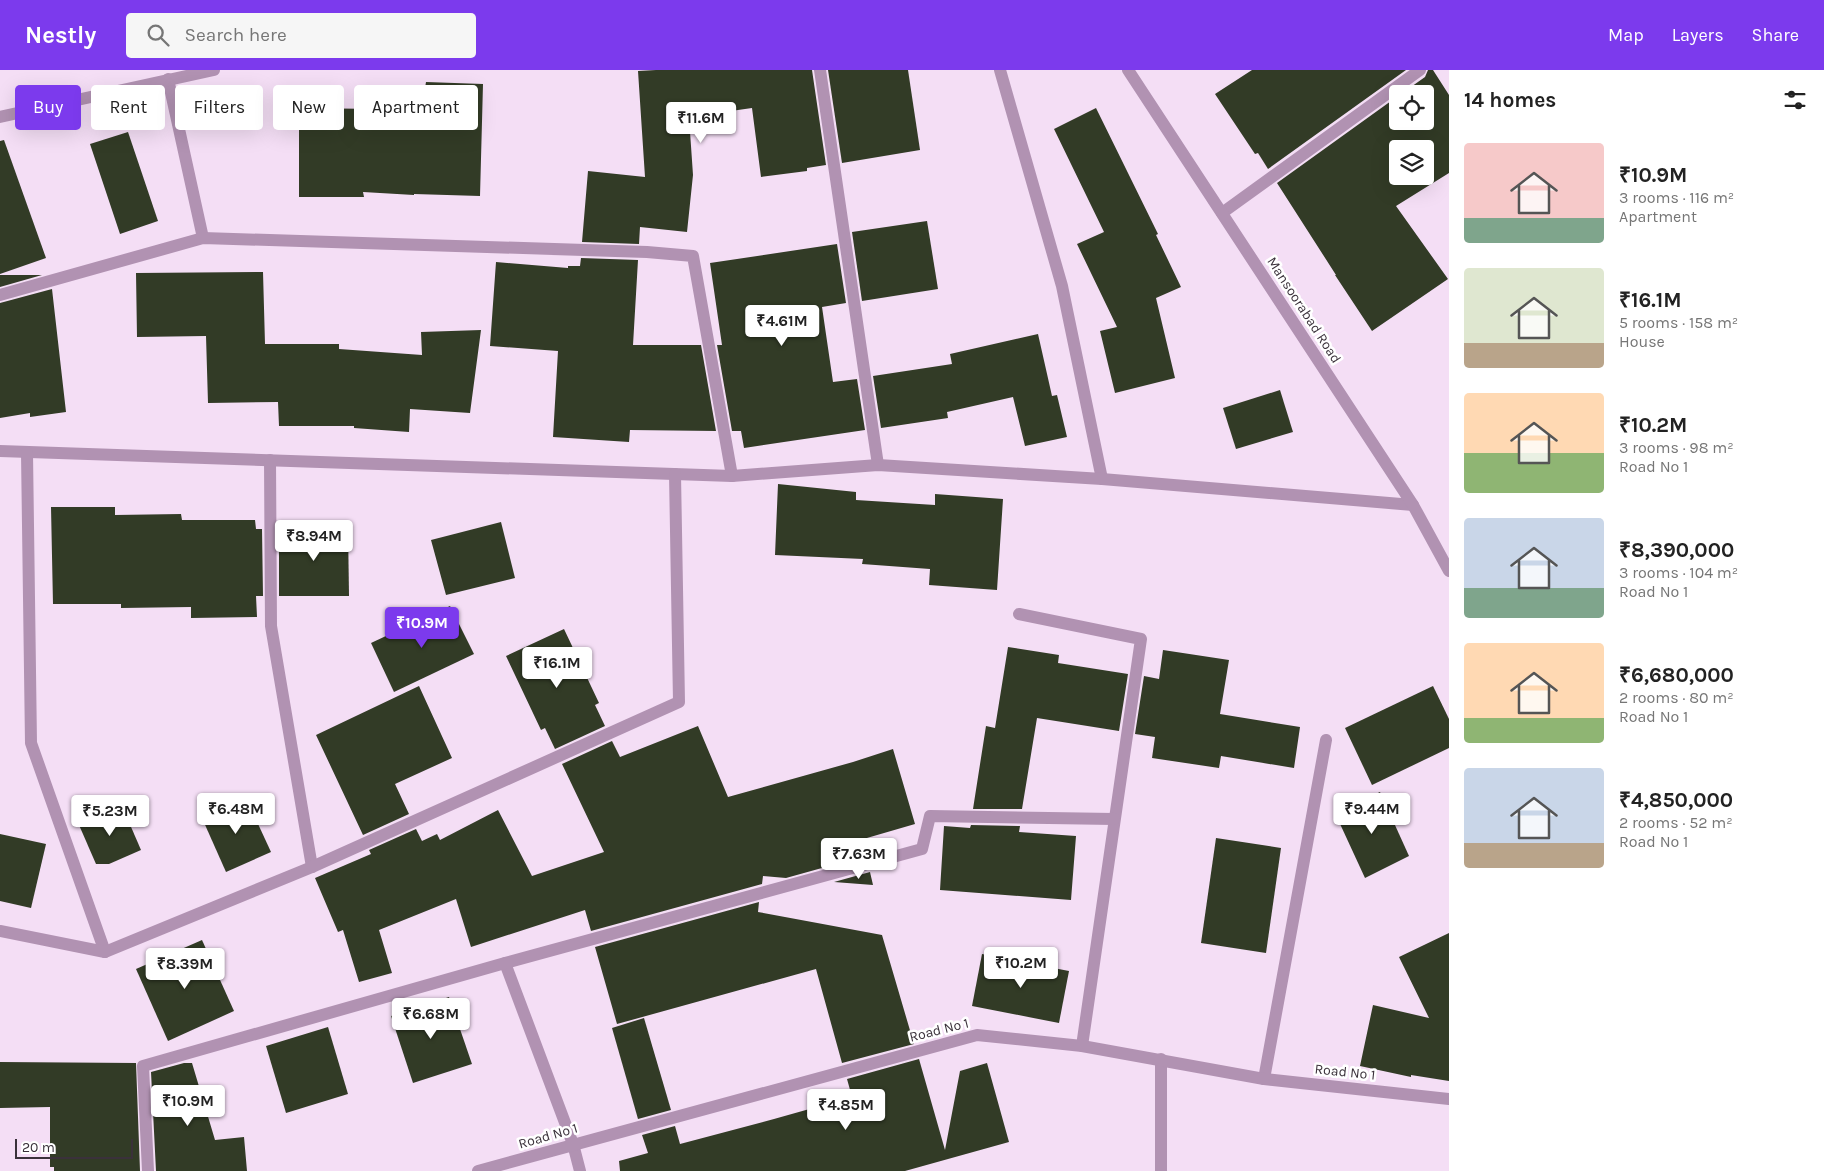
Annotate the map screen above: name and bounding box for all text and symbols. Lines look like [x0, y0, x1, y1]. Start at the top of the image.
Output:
search box [126, 13, 476, 58]
text: Nestly [25, 21, 96, 49]
icon: search [144, 21, 172, 49]
text: Search here [184, 24, 287, 46]
text: Map [1608, 24, 1644, 46]
text: Layers [1672, 24, 1724, 46]
text: Share [1752, 24, 1799, 46]
chip: Buy [15, 85, 81, 130]
chip: Rent [91, 85, 165, 130]
chip: Filters [175, 85, 263, 130]
chip: New [273, 85, 344, 130]
chip: Apartment [354, 85, 478, 130]
map controls [1389, 85, 1434, 185]
button: locate [1389, 85, 1434, 130]
icon: filters [1781, 86, 1809, 114]
text: 14 homes [1464, 88, 1556, 112]
pin: ₹11.6M [660, 102, 742, 144]
text: ₹11.6M [677, 108, 725, 127]
button: layers [1389, 140, 1434, 185]
icon: home [1504, 163, 1564, 223]
text: ₹10.9M [1619, 163, 1687, 187]
text: 3 rooms · 116 m² [1619, 188, 1734, 207]
text: Apartment [1619, 207, 1697, 226]
street label: Mansoorabad Road [1263, 254, 1345, 366]
icon: home [1504, 288, 1564, 348]
text: ₹16.1M [1619, 288, 1682, 312]
pin: ₹4.61M [741, 304, 823, 347]
text: ₹4.61M [756, 311, 808, 330]
text: 5 rooms · 158 m² [1619, 313, 1738, 332]
text: House [1619, 332, 1665, 351]
icon: home [1504, 413, 1564, 473]
text: ₹10.2M [1619, 413, 1687, 437]
text: 3 rooms · 98 m² [1619, 438, 1734, 457]
text: Road No 1 [1619, 457, 1688, 476]
pin: ₹8.94M [273, 520, 355, 562]
text: ₹8.94M [286, 526, 342, 545]
icon: home [1504, 538, 1564, 598]
text: ₹8,390,000 [1619, 538, 1734, 562]
text: 3 rooms · 104 m² [1619, 563, 1738, 582]
text: Road No 1 [1619, 582, 1688, 601]
pin: ₹10.9M [381, 606, 463, 649]
text: ₹10.9M [396, 613, 448, 632]
pin: ₹16.1M [516, 646, 598, 689]
text: ₹16.1M [533, 653, 581, 672]
icon: home [1504, 663, 1564, 723]
text: ₹6,680,000 [1619, 663, 1734, 687]
text: 2 rooms · 80 m² [1619, 688, 1734, 707]
text: Road No 1 [1619, 707, 1688, 726]
icon: home [1504, 788, 1564, 848]
text: ₹4,850,000 [1619, 788, 1733, 812]
pin: ₹6.48M [195, 792, 277, 835]
pin: ₹9.44M [1331, 792, 1413, 835]
pin: ₹5.23M [69, 794, 151, 837]
text: ₹6.48M [208, 799, 264, 818]
text: ₹9.44M [1344, 799, 1400, 818]
text: ₹5.23M [82, 801, 138, 820]
text: 2 rooms · 52 m² [1619, 813, 1733, 832]
text: Road No 1 [1619, 832, 1688, 851]
pin: ₹7.63M [818, 838, 900, 880]
text: ₹7.63M [832, 844, 886, 863]
pin: ₹10.2M [980, 946, 1062, 989]
pin: ₹8.39M [144, 948, 226, 990]
text: ₹10.2M [995, 953, 1047, 972]
text: ₹8.39M [157, 954, 213, 973]
pin: ₹6.68M [390, 998, 472, 1040]
text: ₹6.68M [403, 1004, 459, 1023]
street label: Road No 1 [907, 1014, 971, 1046]
street label: Road No 1 [1314, 1060, 1376, 1084]
pin: ₹10.9M [147, 1084, 229, 1127]
pin: ₹4.85M [805, 1088, 887, 1131]
text: ₹10.9M [162, 1091, 214, 1110]
text: ₹4.85M [818, 1095, 874, 1114]
street label: Road No 1 [516, 1119, 580, 1153]
scale bar [15, 1136, 132, 1159]
text: 20 m [22, 1139, 55, 1156]

